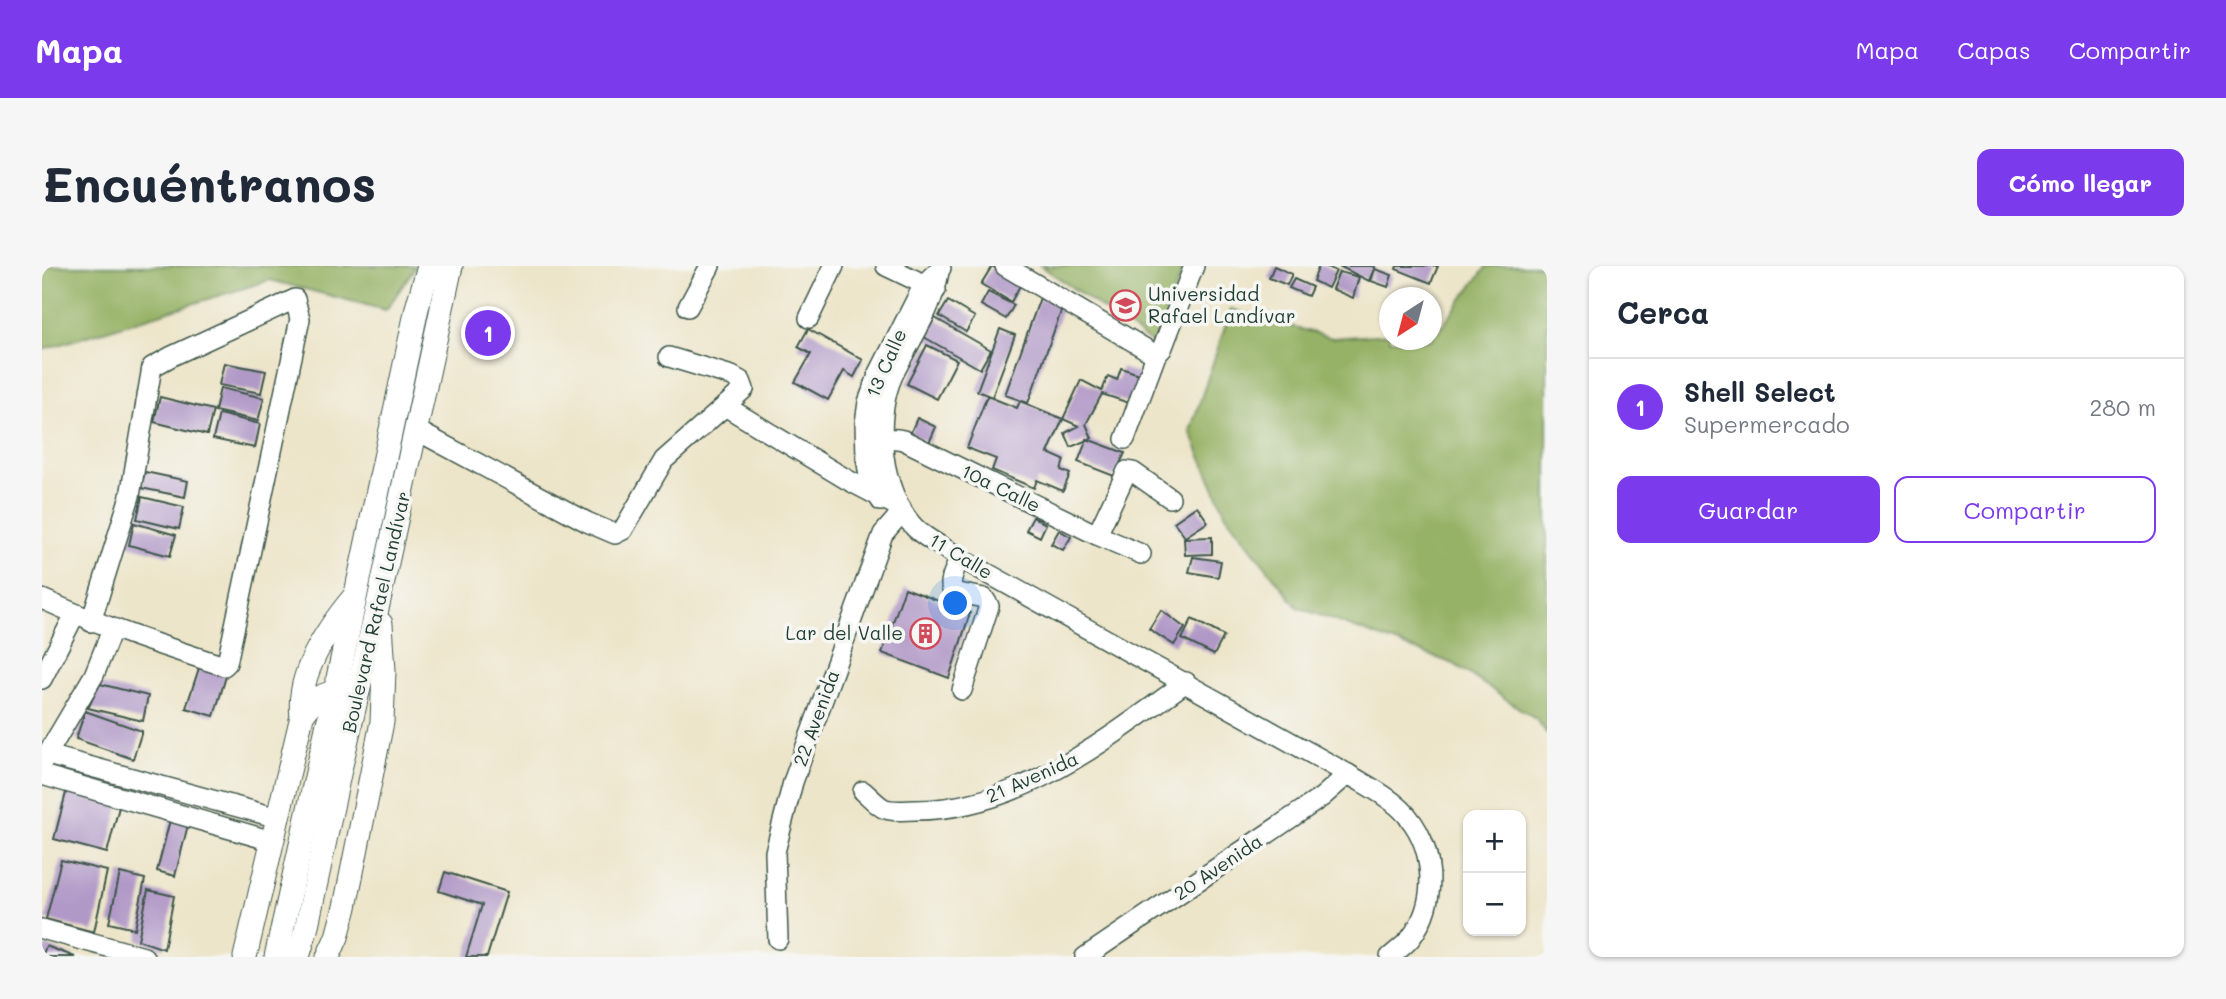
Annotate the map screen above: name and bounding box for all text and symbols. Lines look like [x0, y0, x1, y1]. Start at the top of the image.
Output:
text: Mapa [35, 28, 123, 71]
text: Mapa [1855, 34, 1919, 65]
text: Capas [1957, 34, 2031, 65]
text: Compartir [2069, 34, 2191, 65]
button: Cómo llegar [1977, 149, 2184, 216]
text: Encuéntranos [42, 151, 376, 214]
place label: Universidad Rafael Landívar [1148, 281, 1296, 328]
north arrow [1379, 287, 1442, 350]
school or university icon: Universidad Rafael Landívar [1108, 288, 1142, 322]
text: Cerca [1617, 292, 1709, 332]
pin: 1 [465, 307, 511, 359]
street label: 13 Calle [859, 325, 912, 401]
text: Shell Select [1684, 375, 1836, 409]
text: 1 [1635, 392, 1645, 422]
text: 280 m [2089, 392, 2156, 422]
text: Supermercado [1684, 409, 1850, 439]
street label: 10a Calle [958, 458, 1045, 517]
button: Guardar [1617, 476, 1880, 543]
button: Compartir [1894, 476, 2156, 543]
street label: Boulevard Rafael Landívar [336, 489, 415, 735]
street label: 11 Calle [925, 527, 998, 584]
your location [938, 586, 972, 620]
building icon: Lar del Valle [909, 616, 943, 650]
place label: Lar del Valle [786, 620, 903, 645]
street label: 22 Avenida [787, 666, 844, 769]
street label: 21 Avenida [982, 745, 1082, 808]
map controls [1463, 810, 1526, 936]
button: + [1463, 810, 1526, 873]
street label: 20 Avenida [1169, 828, 1267, 905]
button: − [1463, 873, 1526, 936]

